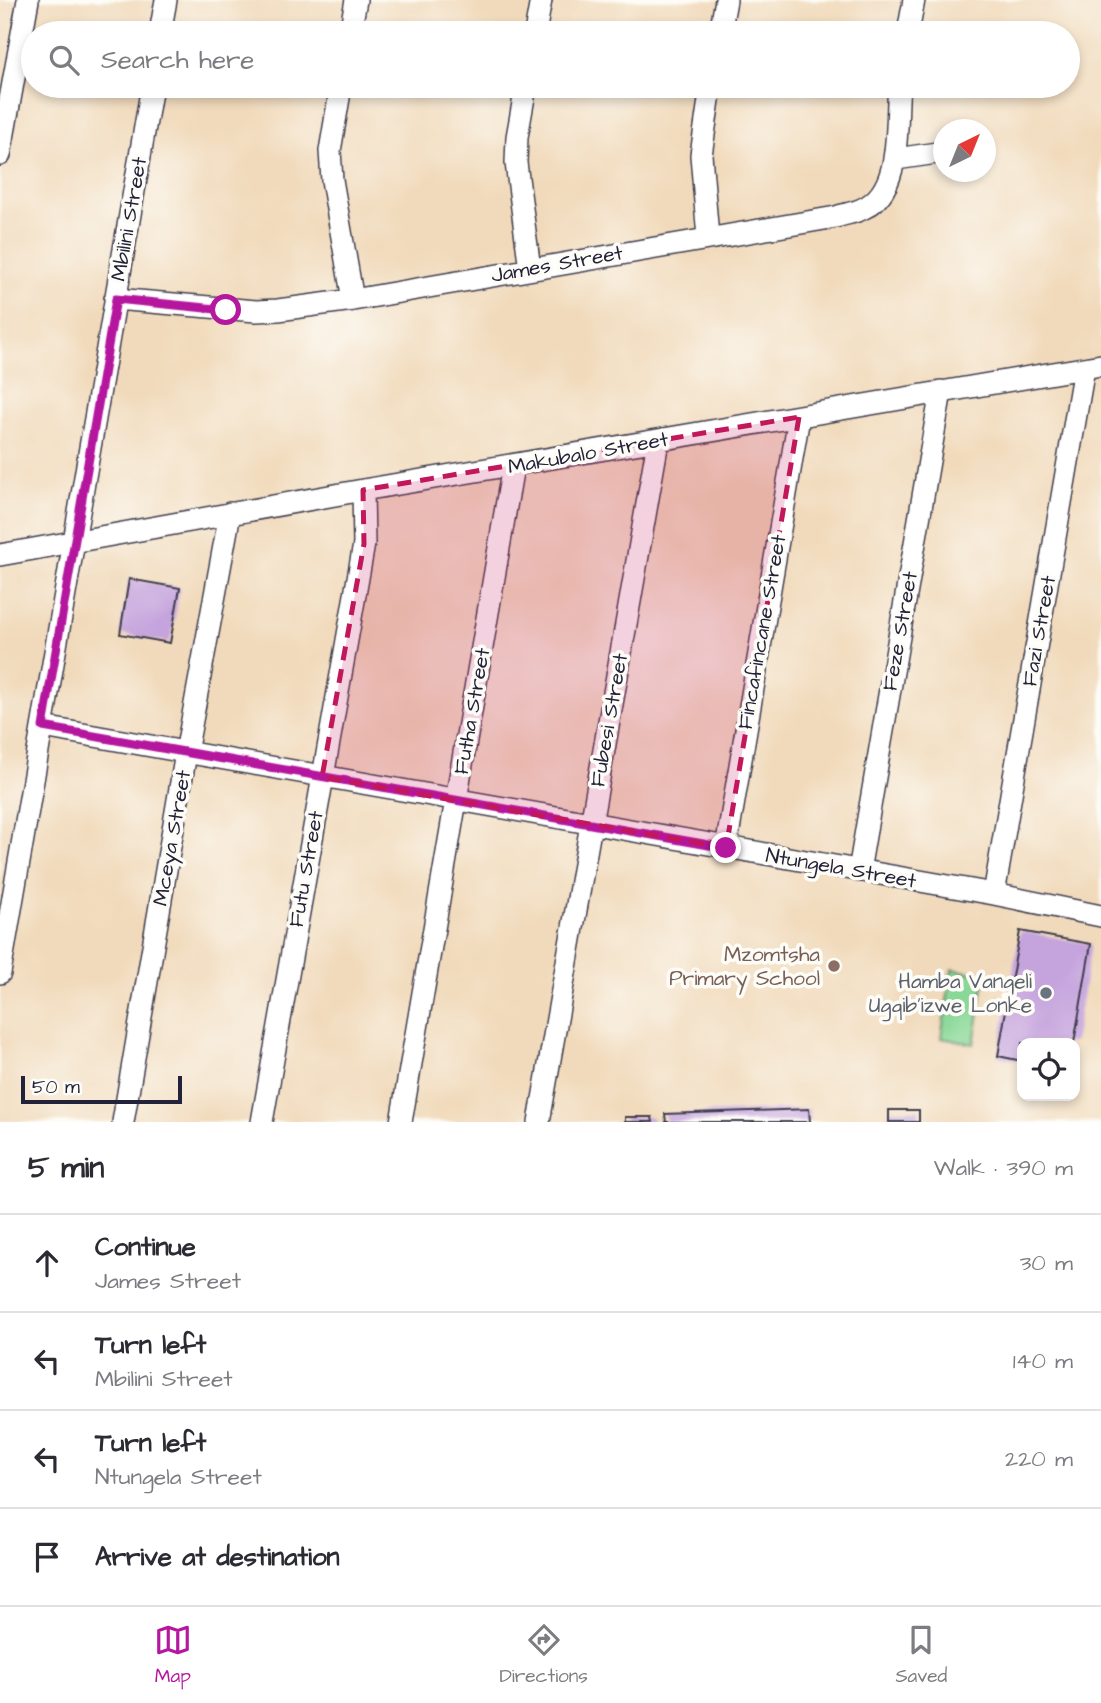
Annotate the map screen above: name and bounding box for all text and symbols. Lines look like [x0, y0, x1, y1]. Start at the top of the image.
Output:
search box [21, 21, 1080, 98]
icon: search [45, 41, 83, 79]
text: Search here [101, 42, 254, 78]
north arrow [933, 119, 996, 182]
street label: Mbilini Street [104, 154, 154, 283]
street label: James Street [489, 238, 626, 290]
route start [210, 294, 241, 325]
street label: Makubalo Street [506, 425, 671, 481]
street label: Fincafincane Street [731, 532, 794, 732]
street label: Feze Street [875, 568, 925, 693]
street label: Fazi Street [1015, 573, 1063, 689]
street label: Futha Street [447, 645, 497, 777]
street label: Fubesi Street [583, 650, 635, 789]
street label: Mceya Street [146, 767, 200, 909]
street label: Futu Street [282, 808, 331, 929]
route end [710, 832, 741, 863]
street label: Ntungela Street [763, 841, 919, 898]
place label: Mzomtsha Primary School [669, 940, 820, 995]
marker: Mzomtsha Primary School [826, 958, 842, 974]
place label: Hamba Vangeli Ugqib'izwe Lonke [869, 967, 1032, 1022]
marker: Hamba Vangeli Ugqib'izwe Lonke [1038, 985, 1054, 1001]
map controls [1017, 1038, 1080, 1101]
button: locate [1017, 1038, 1080, 1101]
scale bar [21, 1073, 182, 1105]
text: 50 m [32, 1074, 80, 1101]
text: 5 min [28, 1147, 104, 1189]
text: Walk · 390 m [934, 1152, 1073, 1184]
text: Continue [95, 1229, 196, 1265]
icon: ahead [28, 1244, 66, 1282]
text: 30 m [1020, 1247, 1073, 1279]
text: James Street [95, 1265, 241, 1297]
text: Turn left [95, 1327, 206, 1363]
icon: left [28, 1342, 66, 1380]
text: 140 m [1013, 1345, 1073, 1377]
text: Mbilini Street [95, 1363, 233, 1395]
text: Turn left [95, 1425, 206, 1461]
icon: left [28, 1440, 66, 1478]
text: 220 m [1005, 1443, 1073, 1475]
text: Ntungela Street [95, 1461, 262, 1493]
icon: arrive [28, 1538, 66, 1576]
text: Arrive at destination [95, 1539, 340, 1575]
tab: Map [154, 1621, 192, 1690]
tab: Directions [499, 1621, 588, 1690]
tab: Saved [895, 1621, 947, 1690]

